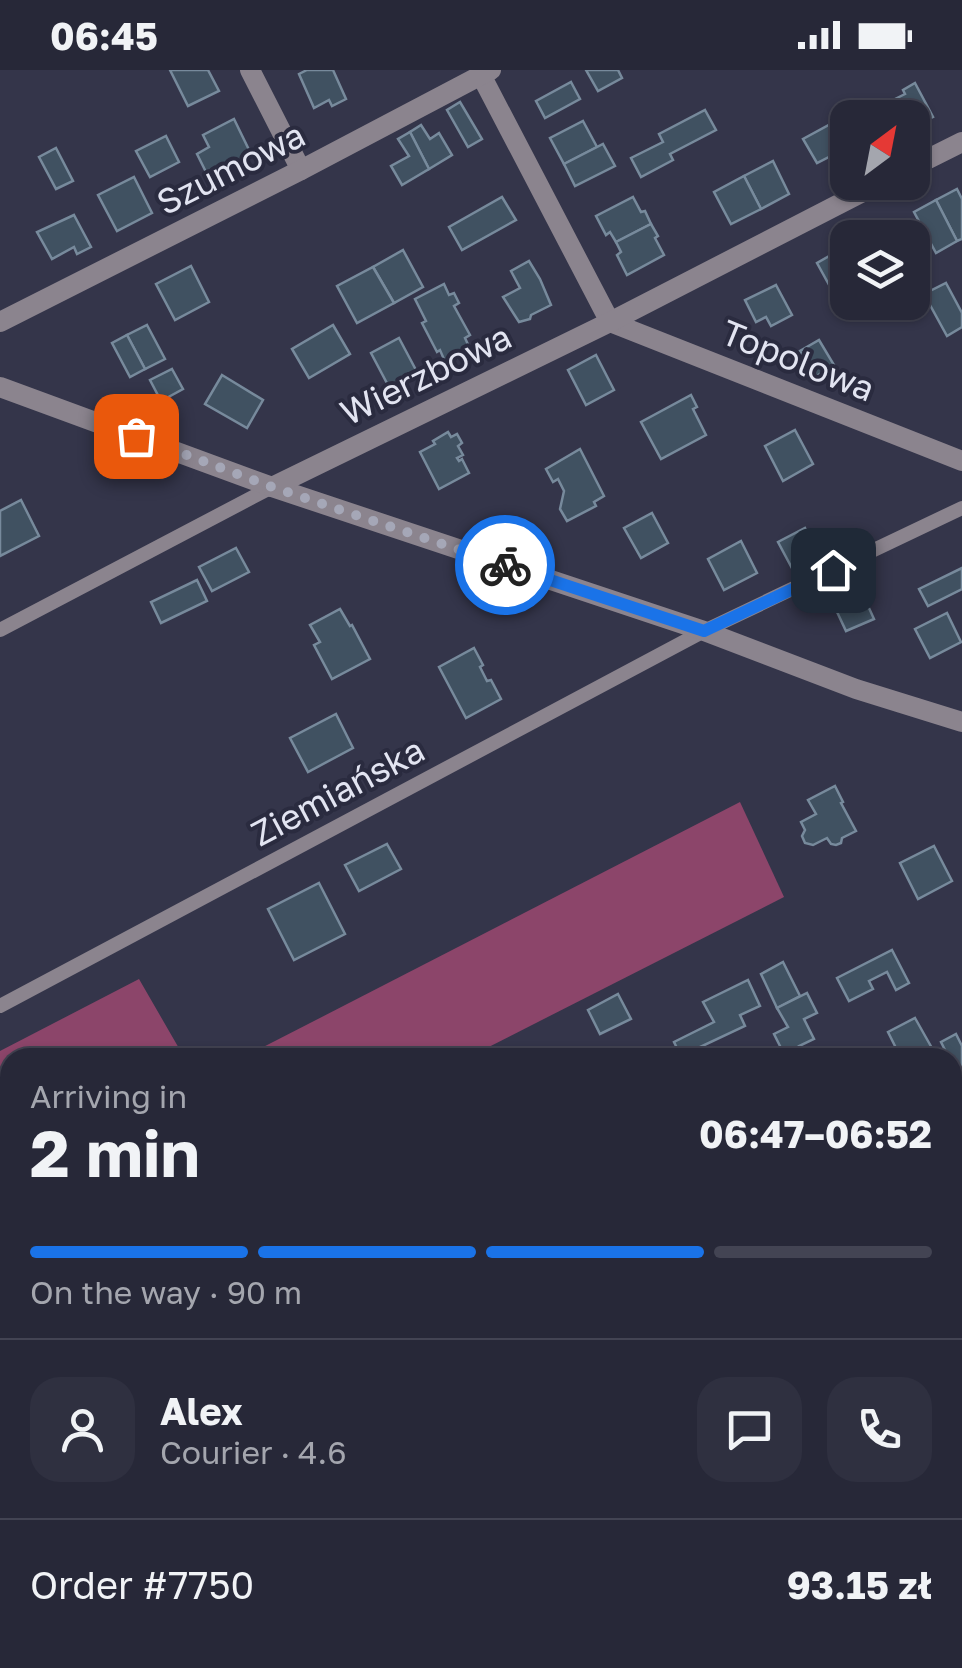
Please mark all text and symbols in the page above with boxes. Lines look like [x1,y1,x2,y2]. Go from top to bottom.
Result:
text: 06:45 [50,13,158,58]
north arrow [830,100,930,200]
map controls [830,100,930,320]
street label: Szumowa [150,113,311,223]
button: layers [830,220,930,320]
street label: Topolowa [716,310,881,410]
street label: Wierzbowa [333,315,518,433]
pin [94,394,179,479]
icon: bag [109,409,164,464]
courier [455,515,555,615]
pin [791,528,876,613]
icon: bike [478,538,533,593]
icon: home [806,543,861,598]
street label: Ziemiańska [244,728,431,854]
text: Arriving in [30,1077,187,1115]
text: 06:47–06:52 [699,1111,932,1156]
text: 2 min [30,1113,200,1191]
text: On the way · 90 m [30,1273,302,1311]
button: person [30,1377,135,1482]
button: chat [697,1377,802,1482]
button: phone [827,1377,932,1482]
text: Alex [160,1388,243,1433]
text: Courier · 4.6 [160,1433,347,1471]
text: Order #7750 [30,1562,254,1607]
text: 93.15 zł [787,1562,932,1607]

